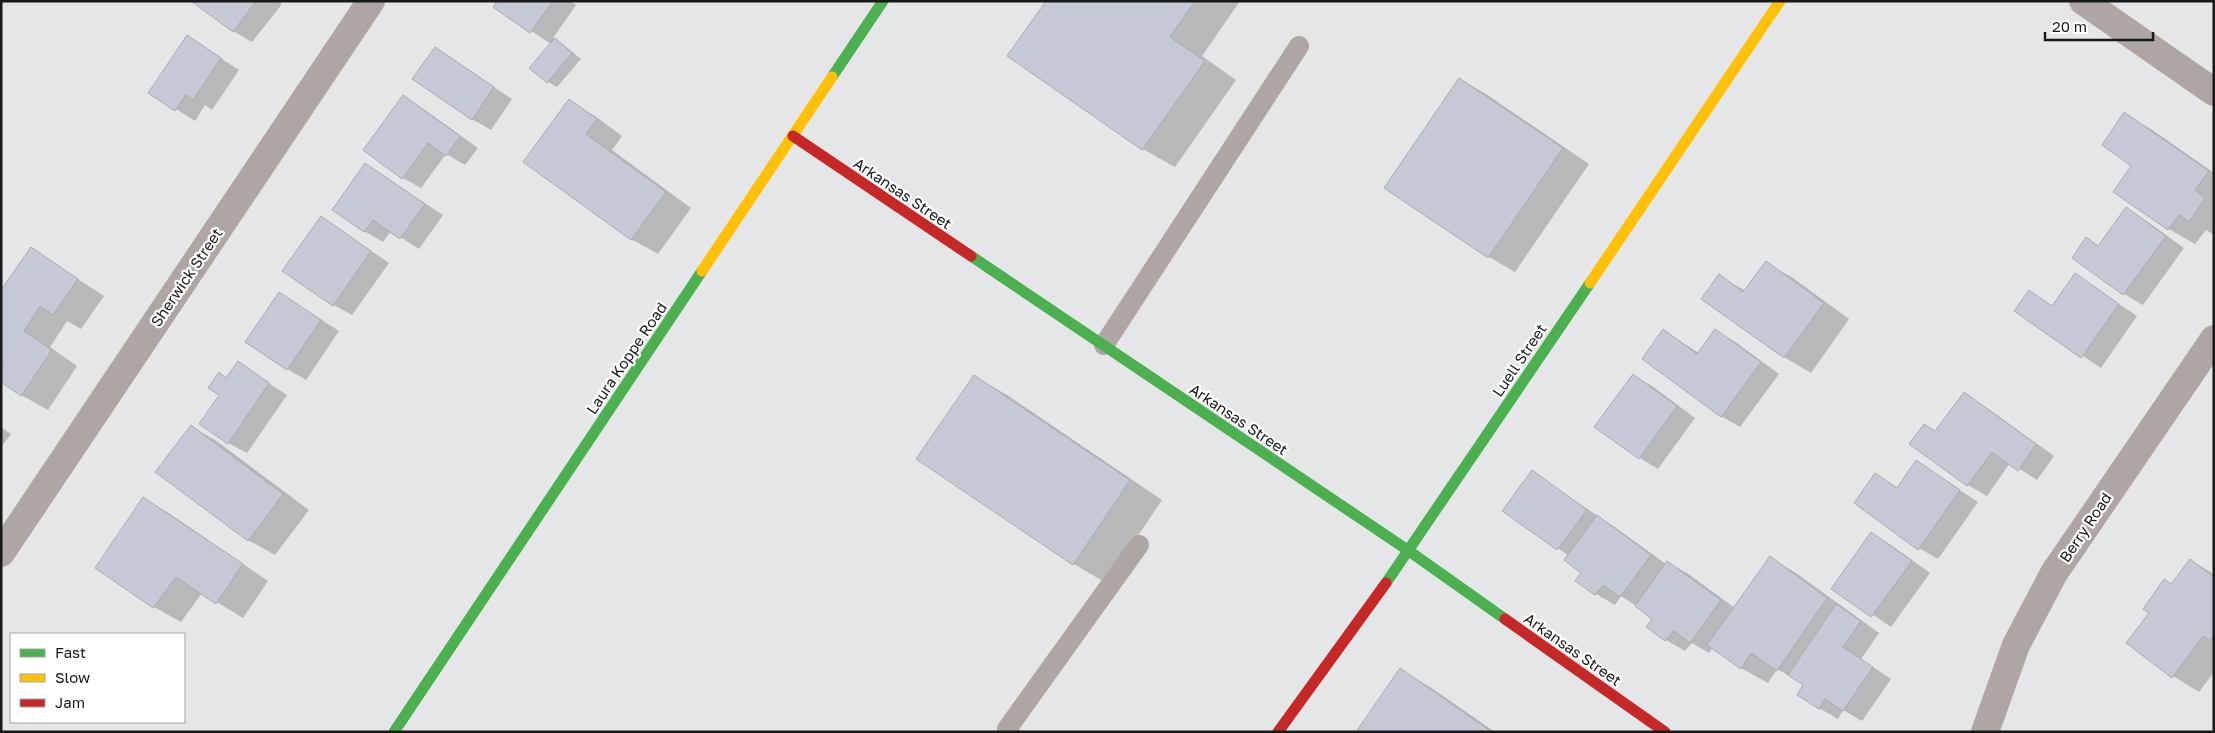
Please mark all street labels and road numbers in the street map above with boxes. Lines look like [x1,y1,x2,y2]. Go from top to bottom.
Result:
street label: Arkansas Street [851,154,955,232]
street label: Sherwick Street [146,224,226,330]
street label: Laura Koppe Road [582,299,670,417]
street label: Luell Street [1488,320,1550,400]
street label: Arkansas Street [1187,380,1291,458]
street label: Berry Road [2055,489,2115,565]
street label: Arkansas Street [1521,609,1625,689]

